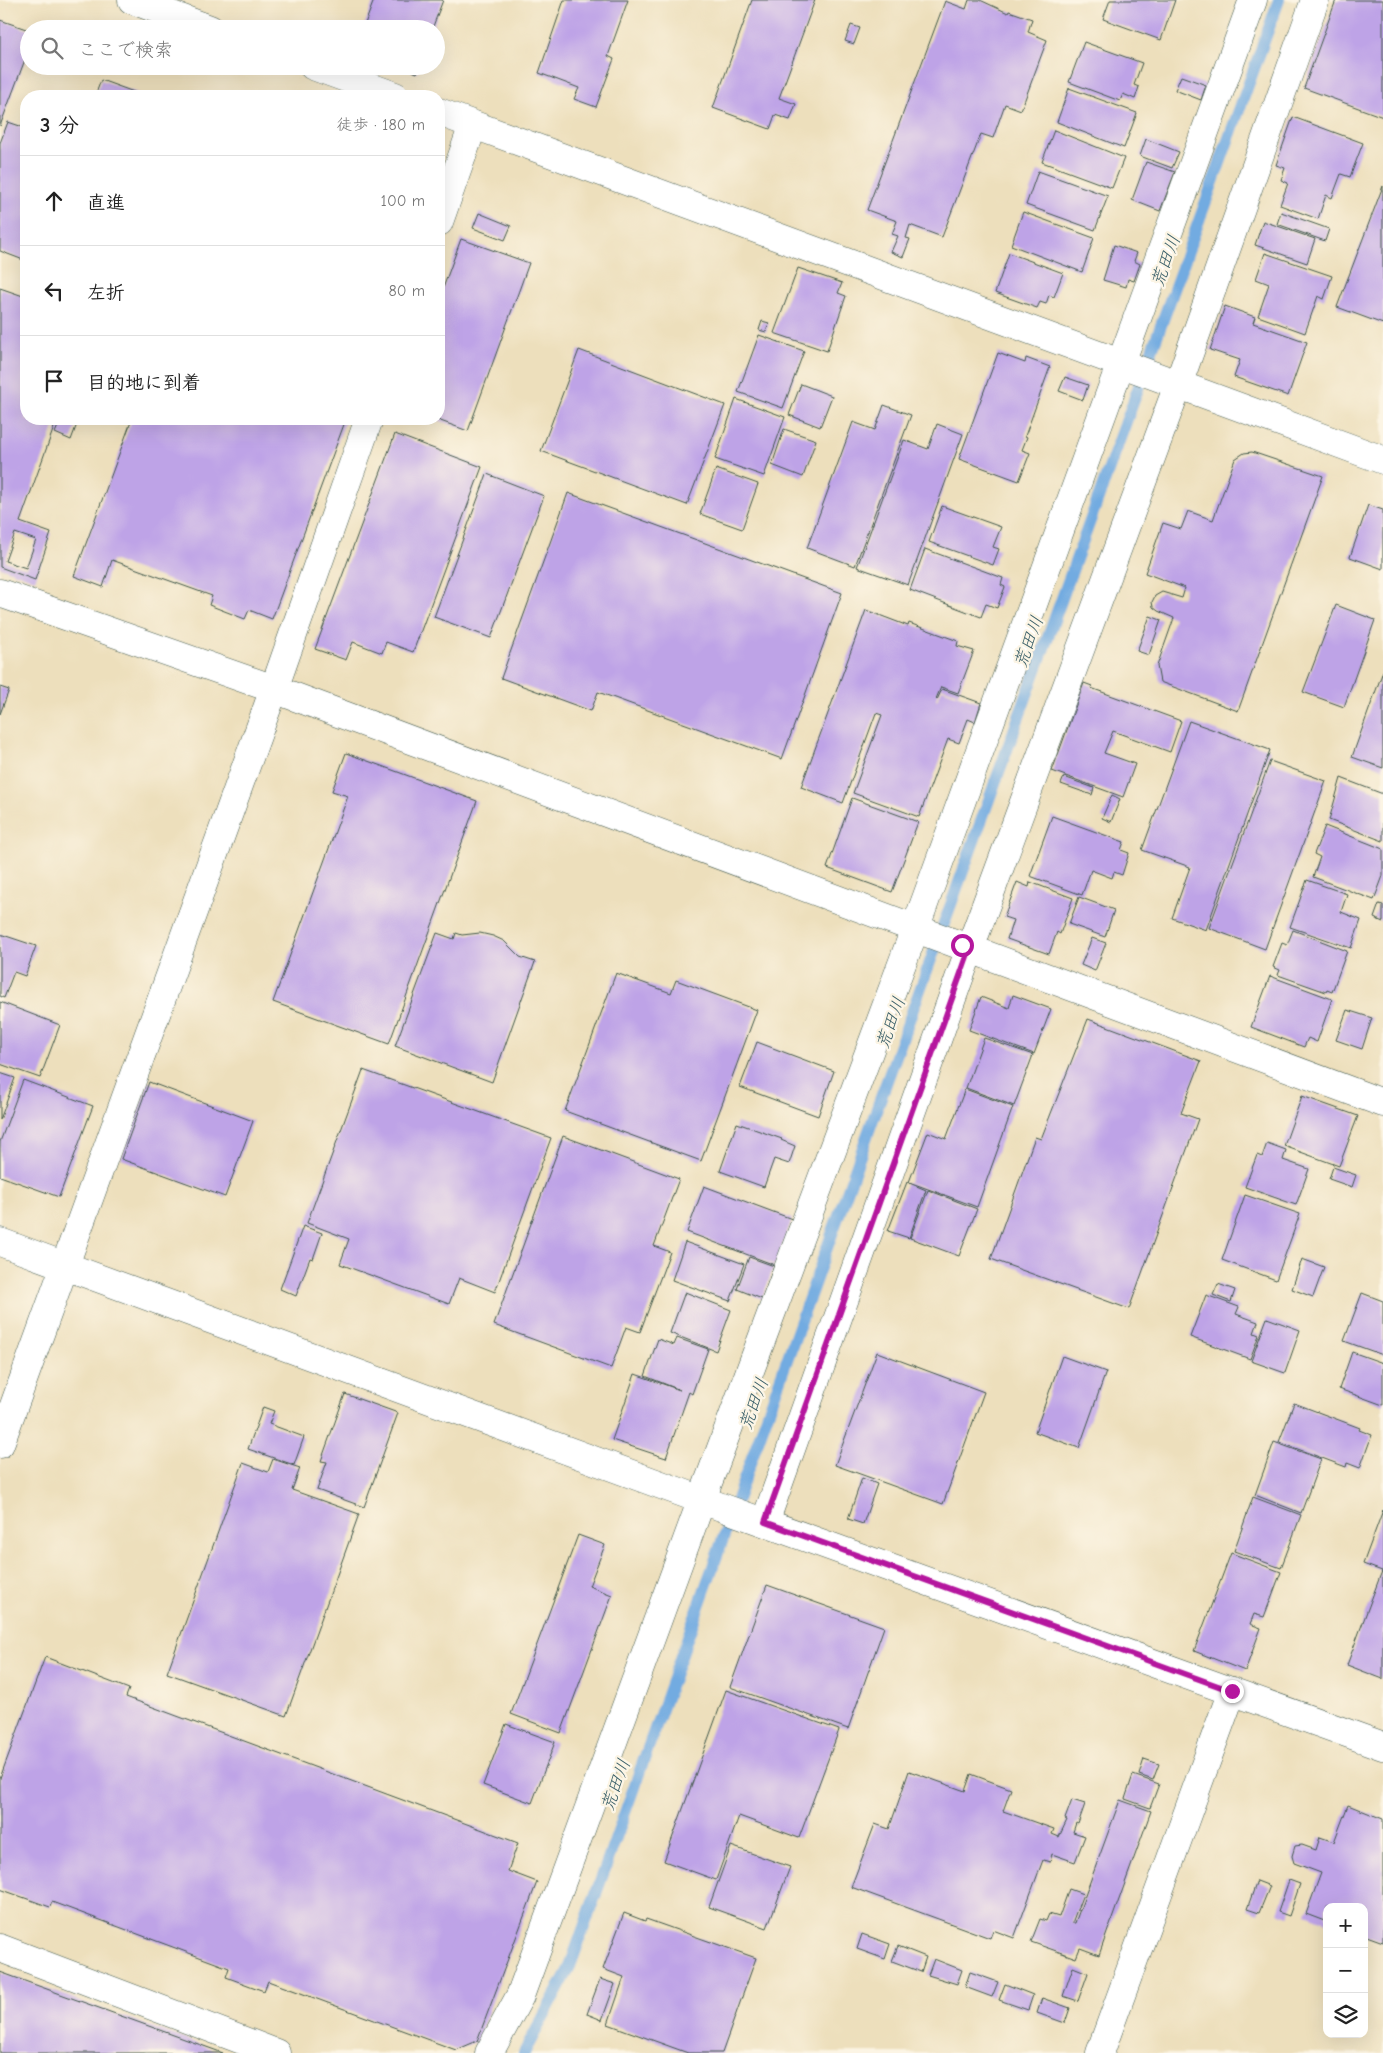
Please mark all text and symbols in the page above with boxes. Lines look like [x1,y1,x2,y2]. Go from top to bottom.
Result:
search box [20,20,445,75]
icon: search [38,34,66,62]
text: ここで検索 [78,39,173,61]
text: 3 分 [40,113,79,137]
text: 徒歩 · 180 m [337,116,425,134]
icon: ahead [40,187,68,215]
text: 直進 [87,192,125,214]
text: 100 m [381,192,425,210]
water label: 荒田川 [1147,232,1185,290]
icon: left [40,277,68,305]
text: 左折 [87,282,125,304]
text: 80 m [388,282,425,300]
icon: arrive [40,367,68,395]
text: 目的地に到着 [87,372,201,394]
water label: 荒田川 [1010,613,1048,671]
route start [951,934,974,957]
water label: 荒田川 [872,994,910,1052]
water label: 荒田川 [735,1375,773,1433]
route end [1221,1680,1244,1703]
water label: 荒田川 [597,1756,635,1814]
map controls [1323,1903,1368,2038]
button: + [1323,1903,1368,1948]
button: − [1323,1948,1368,1993]
button: layers [1323,1993,1368,2038]

